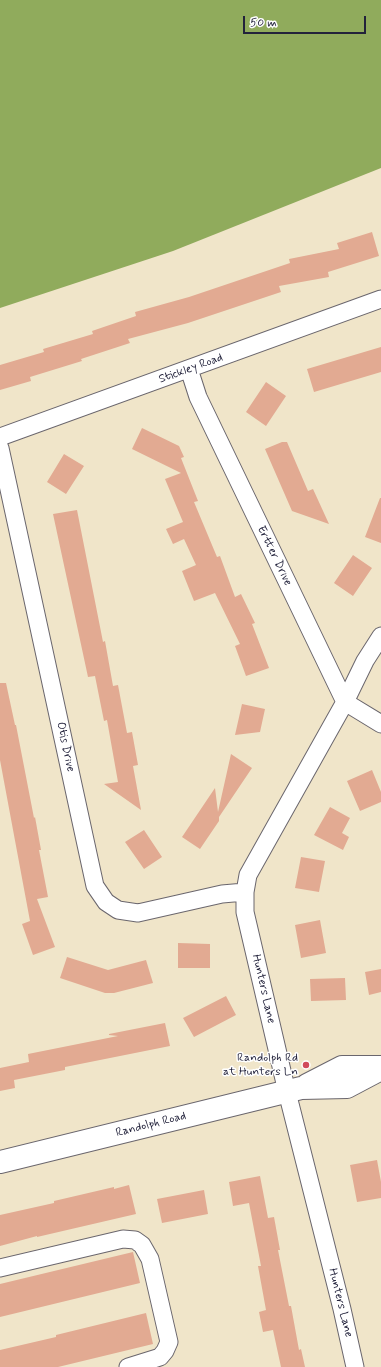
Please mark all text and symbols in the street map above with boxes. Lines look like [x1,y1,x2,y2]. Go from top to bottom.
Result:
scale bar [245,8,368,34]
text: 50 m [250,15,277,31]
street label: Stickley Road [157,351,225,387]
street label: Ertter Drive [253,524,295,588]
street label: Otis Drive [53,721,77,773]
street label: Hunters Lane [248,953,278,1025]
place label: Randolph Rd at Hunters Ln [223,1051,298,1079]
marker: Randolph Rd at Hunters Ln [301,1060,311,1070]
street label: Randolph Road [114,1109,188,1141]
street label: Hunters Lane [324,1267,356,1339]

